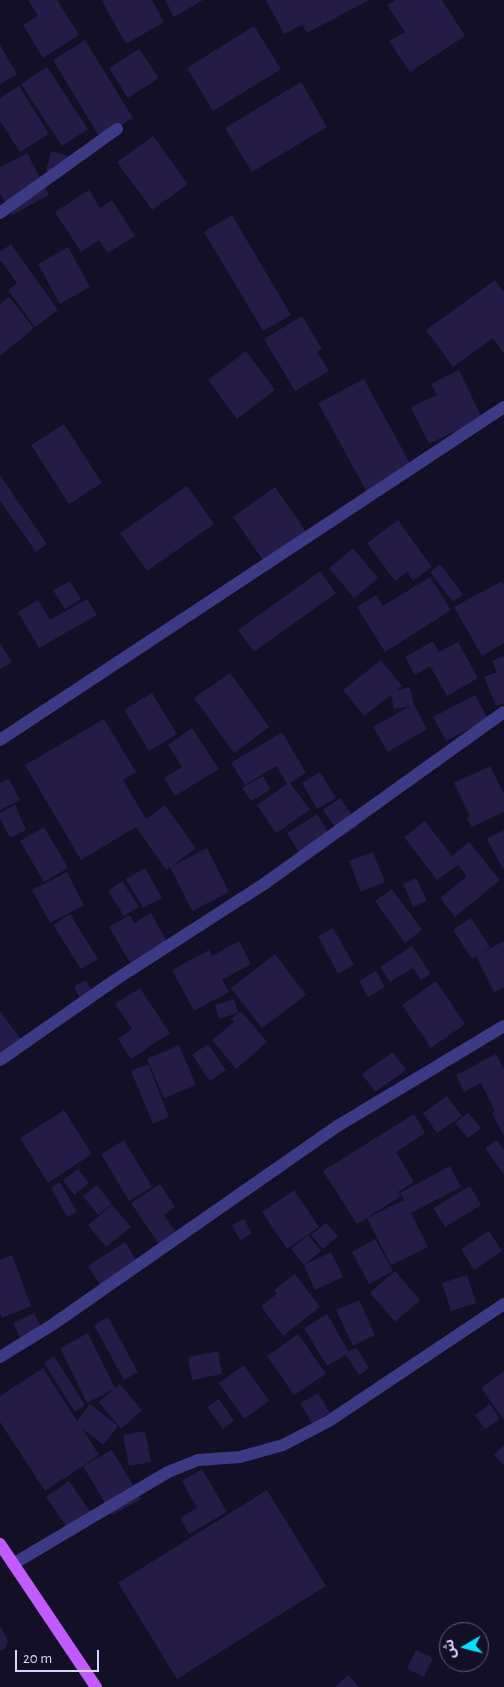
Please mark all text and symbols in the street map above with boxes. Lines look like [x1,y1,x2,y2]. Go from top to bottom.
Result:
north arrow [439,1622,489,1672]
text: ش [442,1638,458,1659]
scale bar [18,1640,101,1672]
text: 20 m [23,1651,52,1666]

